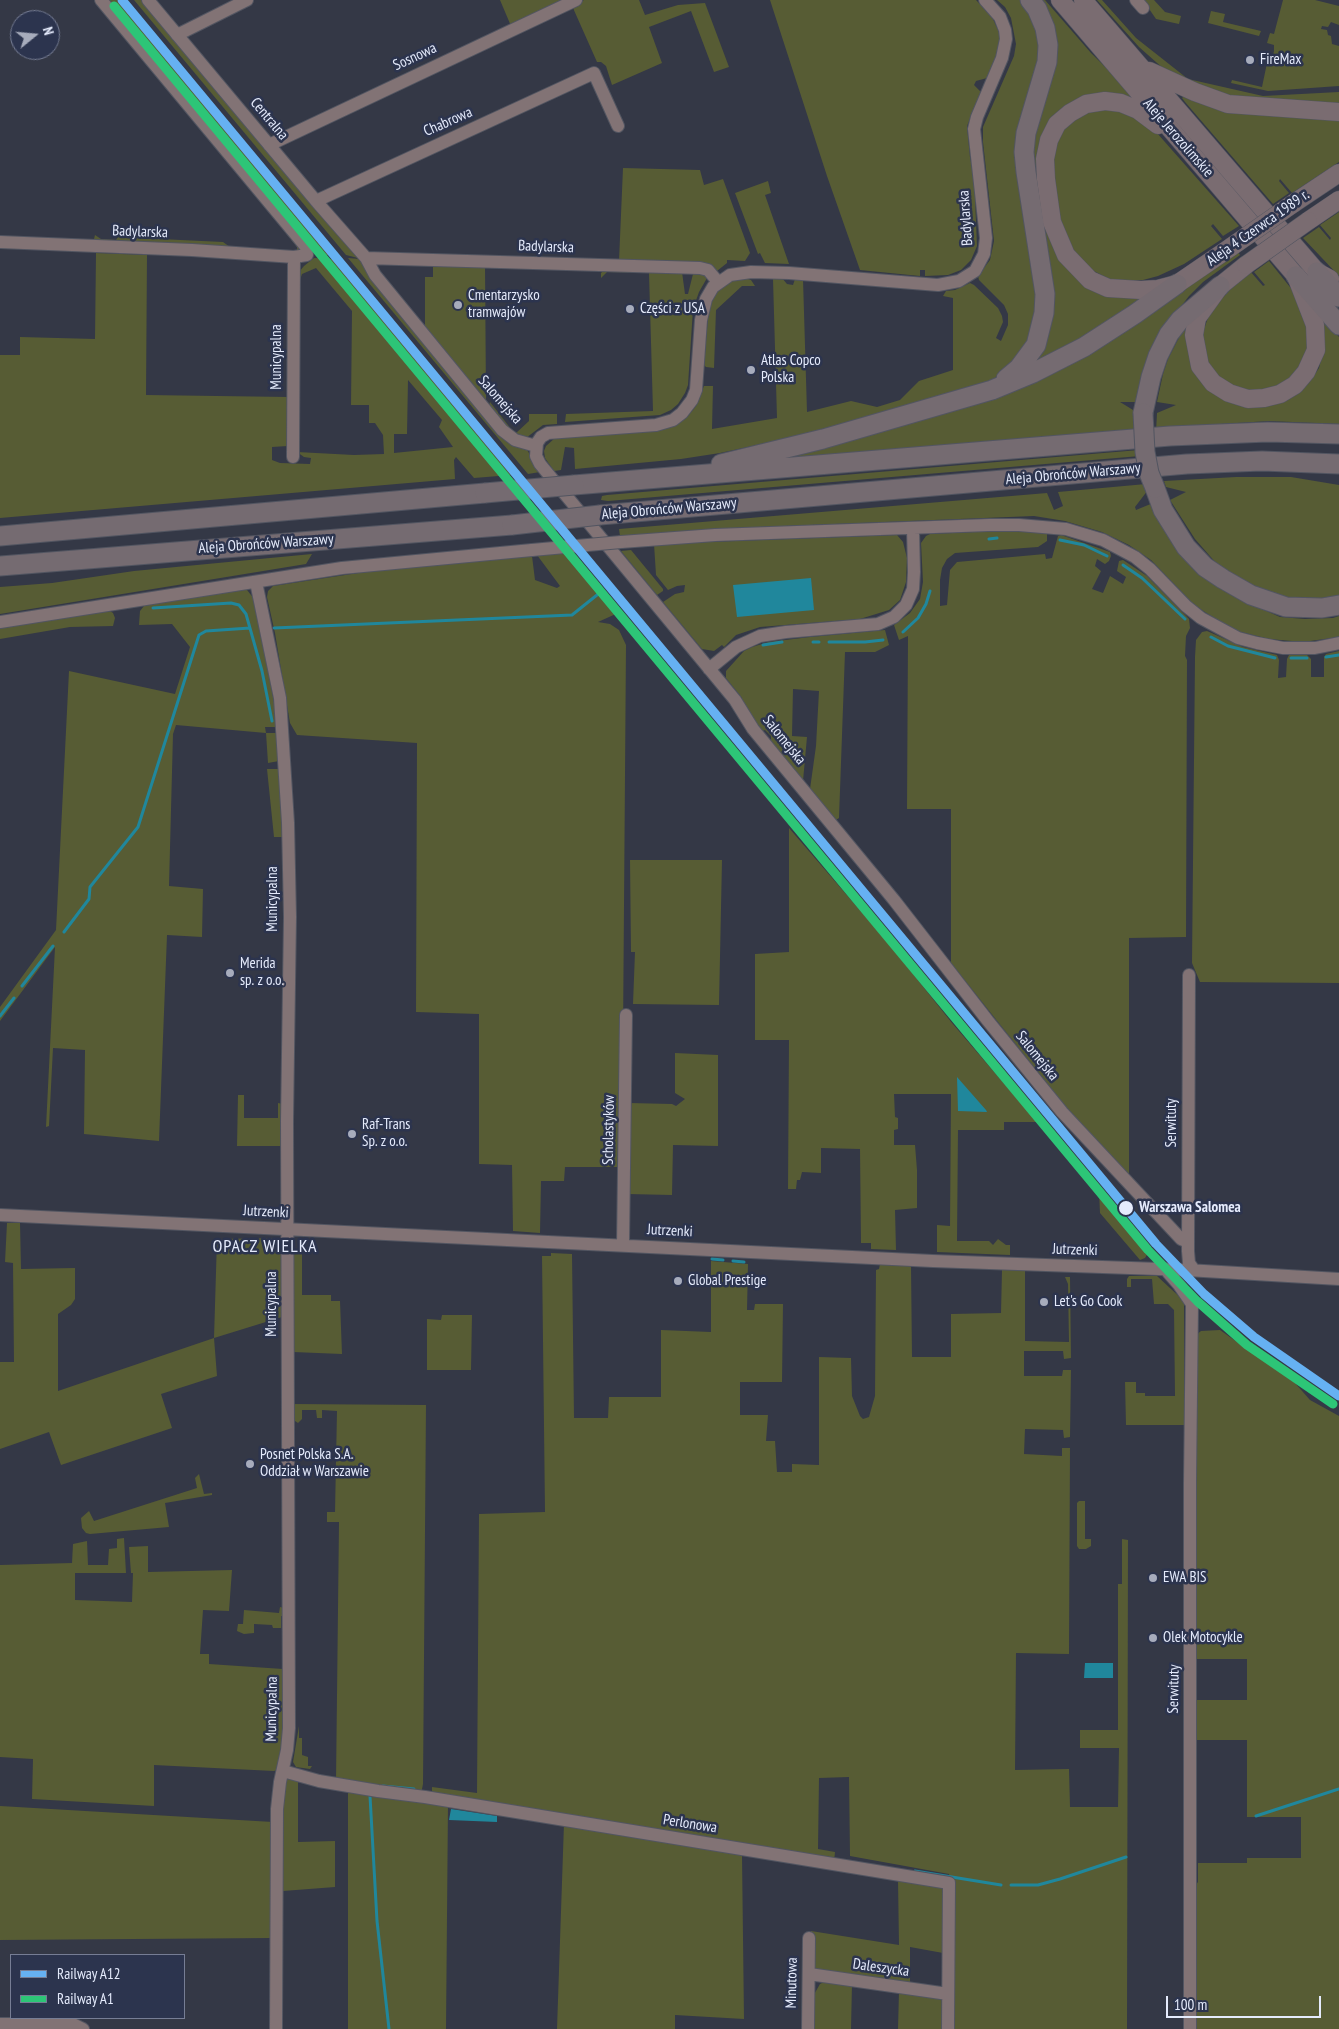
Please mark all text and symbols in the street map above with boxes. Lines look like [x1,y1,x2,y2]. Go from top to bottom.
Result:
north arrow [10,10,60,60]
text: N [39,25,58,37]
street label: Sosnowa [390,39,440,75]
place label: FireMax [1260,51,1301,69]
marker: FireMax [1244,54,1256,66]
street label: Centralna [246,94,292,144]
street label: Aleje Jerozolimskie [1139,95,1217,181]
street label: Chabrowa [421,103,475,141]
street label: Aleja 4 Czerwca 1989 r. [1203,186,1313,270]
street label: Badylarska [955,190,977,246]
street label: Badylarska [112,222,168,242]
street label: Badylarska [518,237,574,257]
place label: Cmentarzysko tramwajów [468,287,540,322]
marker: Cmentarzysko tramwajów [452,299,464,311]
place label: Części z USA [640,300,705,318]
marker: Części z USA [624,303,636,315]
street label: Municypalna [268,324,286,390]
place label: Atlas Copco Polska [761,352,821,387]
marker: Atlas Copco Polska [745,364,757,376]
street label: Salomejska [474,372,526,428]
street label: Aleja Obrońców Warszawy [1005,459,1141,489]
street label: Aleja Obrońców Warszawy [601,494,737,524]
street label: Aleja Obrońców Warszawy [198,530,334,558]
street label: Salomejska [759,712,809,768]
street label: Municypalna [264,866,282,932]
place label: Merida sp. z o.o. [240,955,284,990]
marker: Merida sp. z o.o. [224,967,236,979]
street label: Salomejska [1012,1028,1062,1084]
street label: Scholastyków [599,1095,619,1165]
street label: Serwituty [1163,1098,1181,1148]
place label: Raf-Trans Sp. z o.o. [362,1116,410,1151]
marker: Raf-Trans Sp. z o.o. [346,1128,358,1140]
marker: Warszawa Salomea [1117,1199,1135,1217]
place label: Warszawa Salomea [1139,1199,1241,1217]
street label: Jutrzenki [243,1202,289,1222]
street label: Jutrzenki [647,1221,693,1241]
district label: OPACZ WIELKA [211,1236,319,1258]
street label: Jutrzenki [1052,1240,1098,1260]
street label: Municypalna [263,1271,281,1337]
place label: Global Prestige [688,1272,766,1290]
marker: Global Prestige [672,1275,684,1287]
place label: Let's Go Cook [1054,1293,1122,1311]
marker: Let's Go Cook [1038,1296,1050,1308]
place label: Posnet Polska S.A. Oddział w Warszawie [260,1446,369,1481]
marker: Posnet Polska S.A. Oddział w Warszawie [244,1458,256,1470]
place label: EWA BIS [1163,1569,1206,1587]
marker: EWA BIS [1147,1572,1159,1584]
place label: Olek Motocykle [1163,1629,1243,1647]
marker: Olek Motocykle [1147,1632,1159,1644]
street label: Serwituty [1165,1664,1183,1714]
street label: Municypalna [262,1676,282,1742]
street label: Perlonowa [662,1811,718,1837]
legend [10,1954,185,2019]
street label: Daleszycka [852,1955,910,1981]
street label: Minutowa [783,1957,801,2009]
text: Railway A12 [57,1964,120,1983]
scale bar [1169,1986,1324,2018]
text: Railway A1 [57,1989,114,2008]
text: 100 m [1174,1995,1207,2014]

